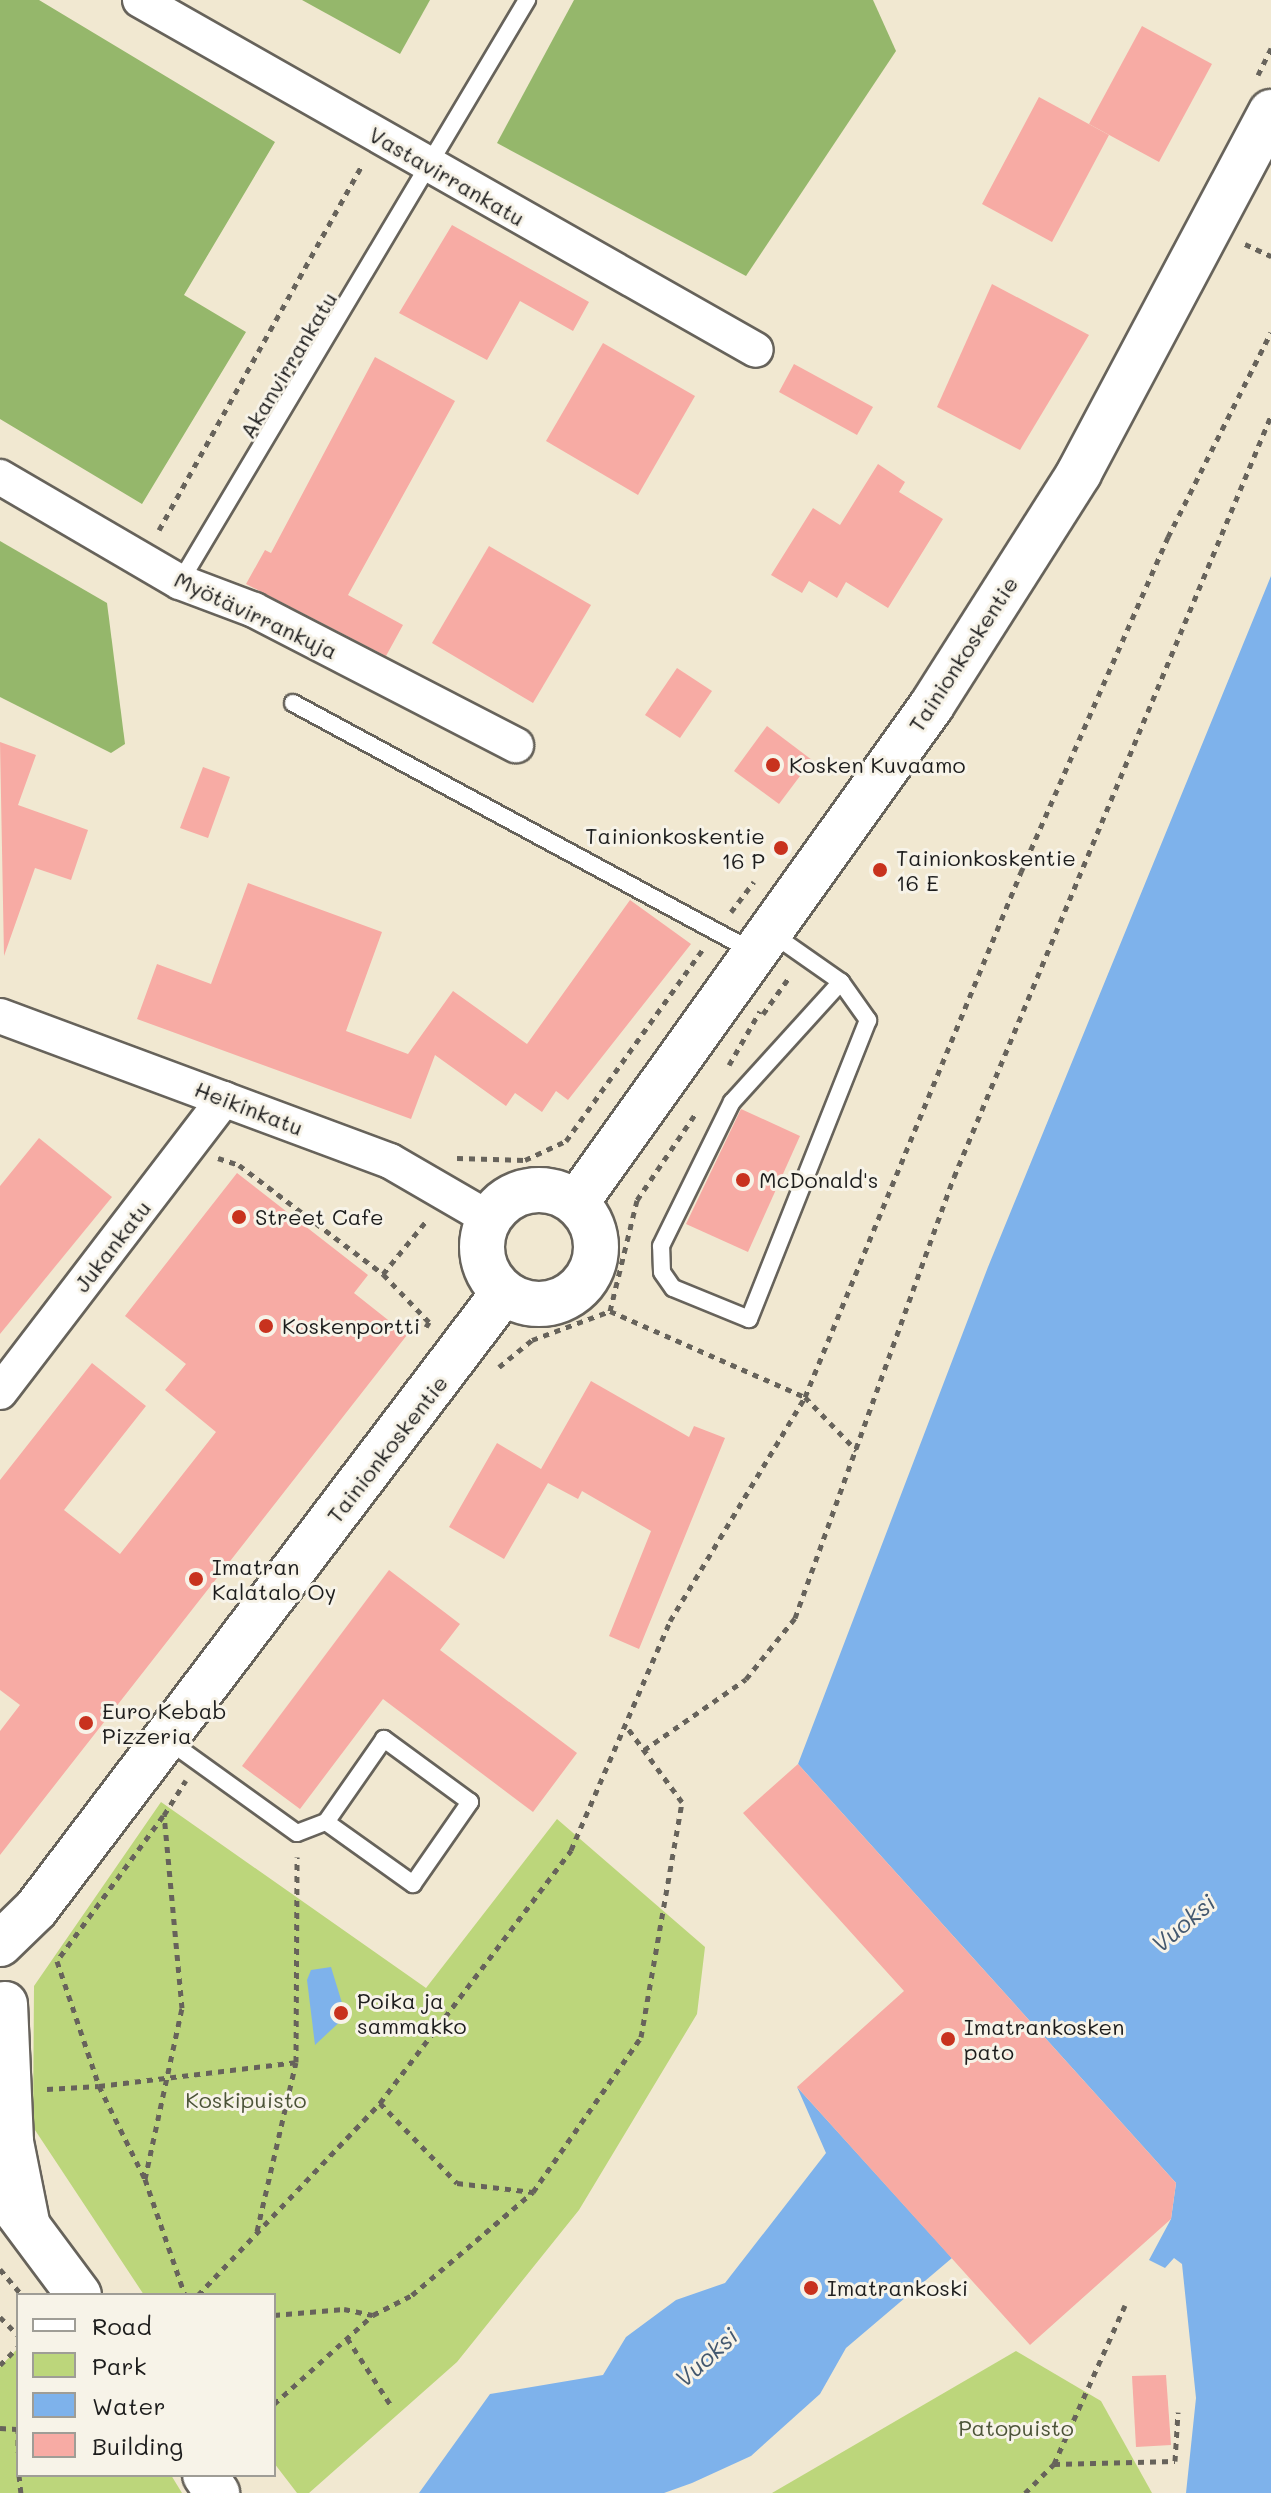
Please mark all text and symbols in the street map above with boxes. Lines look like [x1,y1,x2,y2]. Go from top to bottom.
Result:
street label: Vastavirrankatu [364,121,530,231]
street label: Akanvirrankatu [234,287,342,443]
street label: Myötävirrankuja [170,566,342,664]
street label: Tainionkoskentie [903,571,1023,737]
place label: Kosken Kuvaamo [789,752,966,778]
marker: Kosken Kuvaamo [764,756,782,774]
place label: Tainionkoskentie 16 P [585,822,765,874]
marker: Tainionkoskentie 16 P [772,839,790,857]
place label: Tainionkoskentie 16 E [896,844,1076,896]
marker: Tainionkoskentie 16 E [871,861,889,879]
street label: Heikinkatu [191,1075,307,1141]
place label: McDonald's [759,1167,879,1193]
marker: McDonald's [734,1171,752,1189]
street label: Jukankatu [68,1195,156,1297]
place label: Street Cafe [255,1204,384,1230]
marker: Street Cafe [230,1208,248,1226]
place label: Koskenportti [282,1313,420,1339]
marker: Koskenportti [257,1317,275,1335]
street label: Tainionkoskentie [321,1370,453,1528]
place label: Imatran Kalatalo Oy [212,1553,336,1604]
marker: Imatran Kalatalo Oy [187,1570,205,1588]
place label: Euro Kebab Pizzeria [102,1697,226,1748]
marker: Euro Kebab Pizzeria [77,1714,95,1732]
water label: Vuoksi [1145,1888,1221,1958]
place label: Poika ja sammakko [357,1987,467,2038]
marker: Poika ja sammakko [332,2004,350,2022]
place label: Imatrankosken pato [964,2013,1124,2064]
marker: Imatrankosken pato [939,2030,957,2048]
park label: Koskipuisto [185,2087,307,2113]
place label: Imatrankoski [827,2275,968,2301]
marker: Imatrankoski [802,2279,820,2297]
legend [16,2293,276,2477]
text: Road [92,2310,152,2341]
water label: Vuoksi [668,2321,744,2393]
text: Park [92,2350,146,2381]
text: Water [92,2390,166,2421]
park label: Patopuisto [958,2415,1074,2441]
text: Building [92,2430,183,2461]

